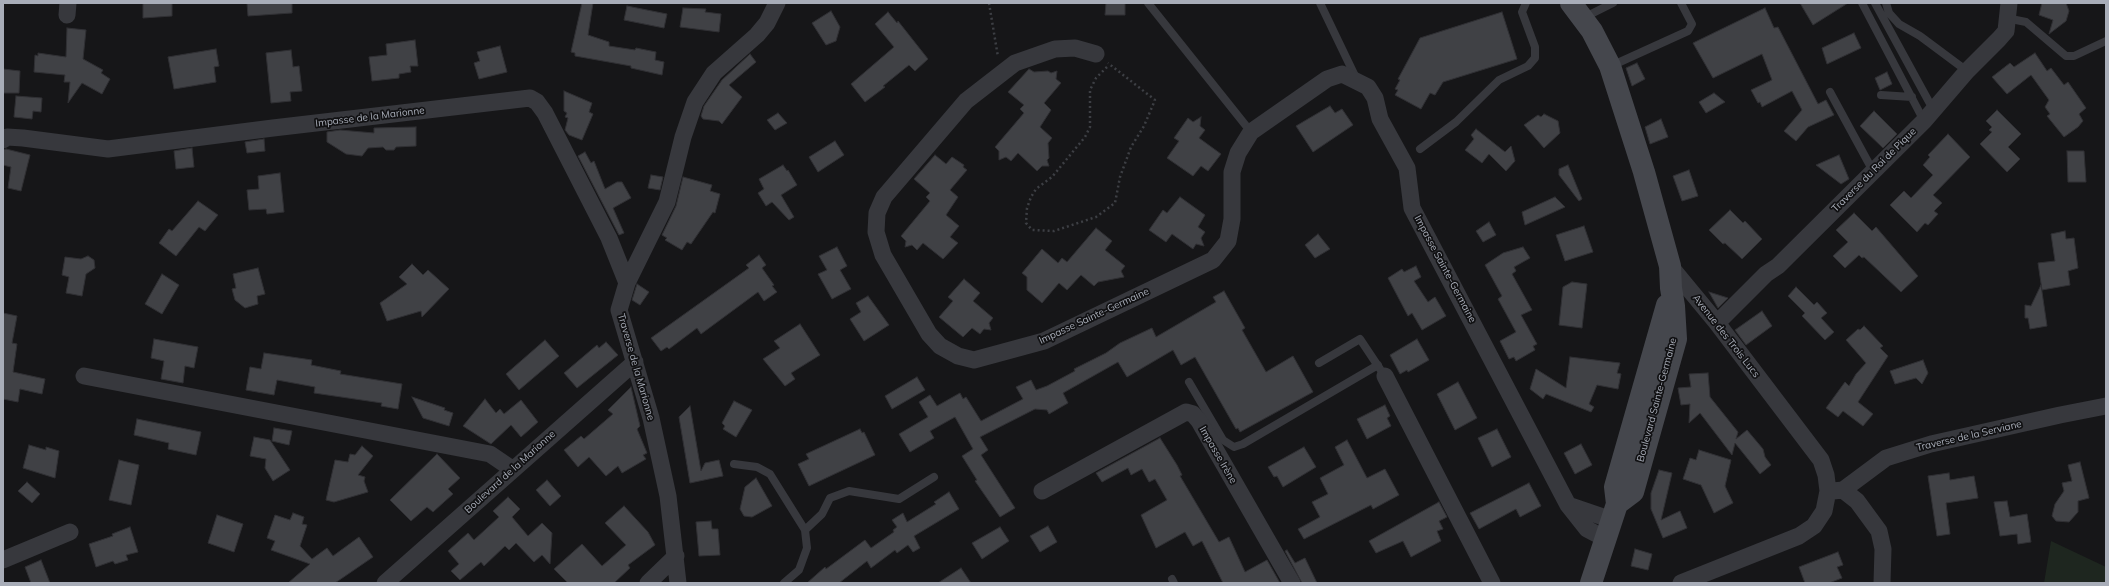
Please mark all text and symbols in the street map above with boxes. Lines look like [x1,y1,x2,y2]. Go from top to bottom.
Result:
street label: Impasse de la Marionne [315,104,425,130]
street label: Traverse du Roi de Pique [1829,125,1919,215]
street label: Impasse Sainte-Germaine [1412,213,1478,325]
street label: Impasse Sainte-Germaine [1037,285,1151,347]
street label: Avenue des Trois Lucs [1690,292,1762,380]
street label: Traverse de la Marionne [615,312,657,422]
street label: Boulevard Sainte-Germaine [1635,337,1679,463]
street label: Traverse de la Serviane [1915,418,2023,454]
street label: Impasse Irène [1197,424,1239,486]
street label: Boulevard de la Marionne [462,428,558,516]

